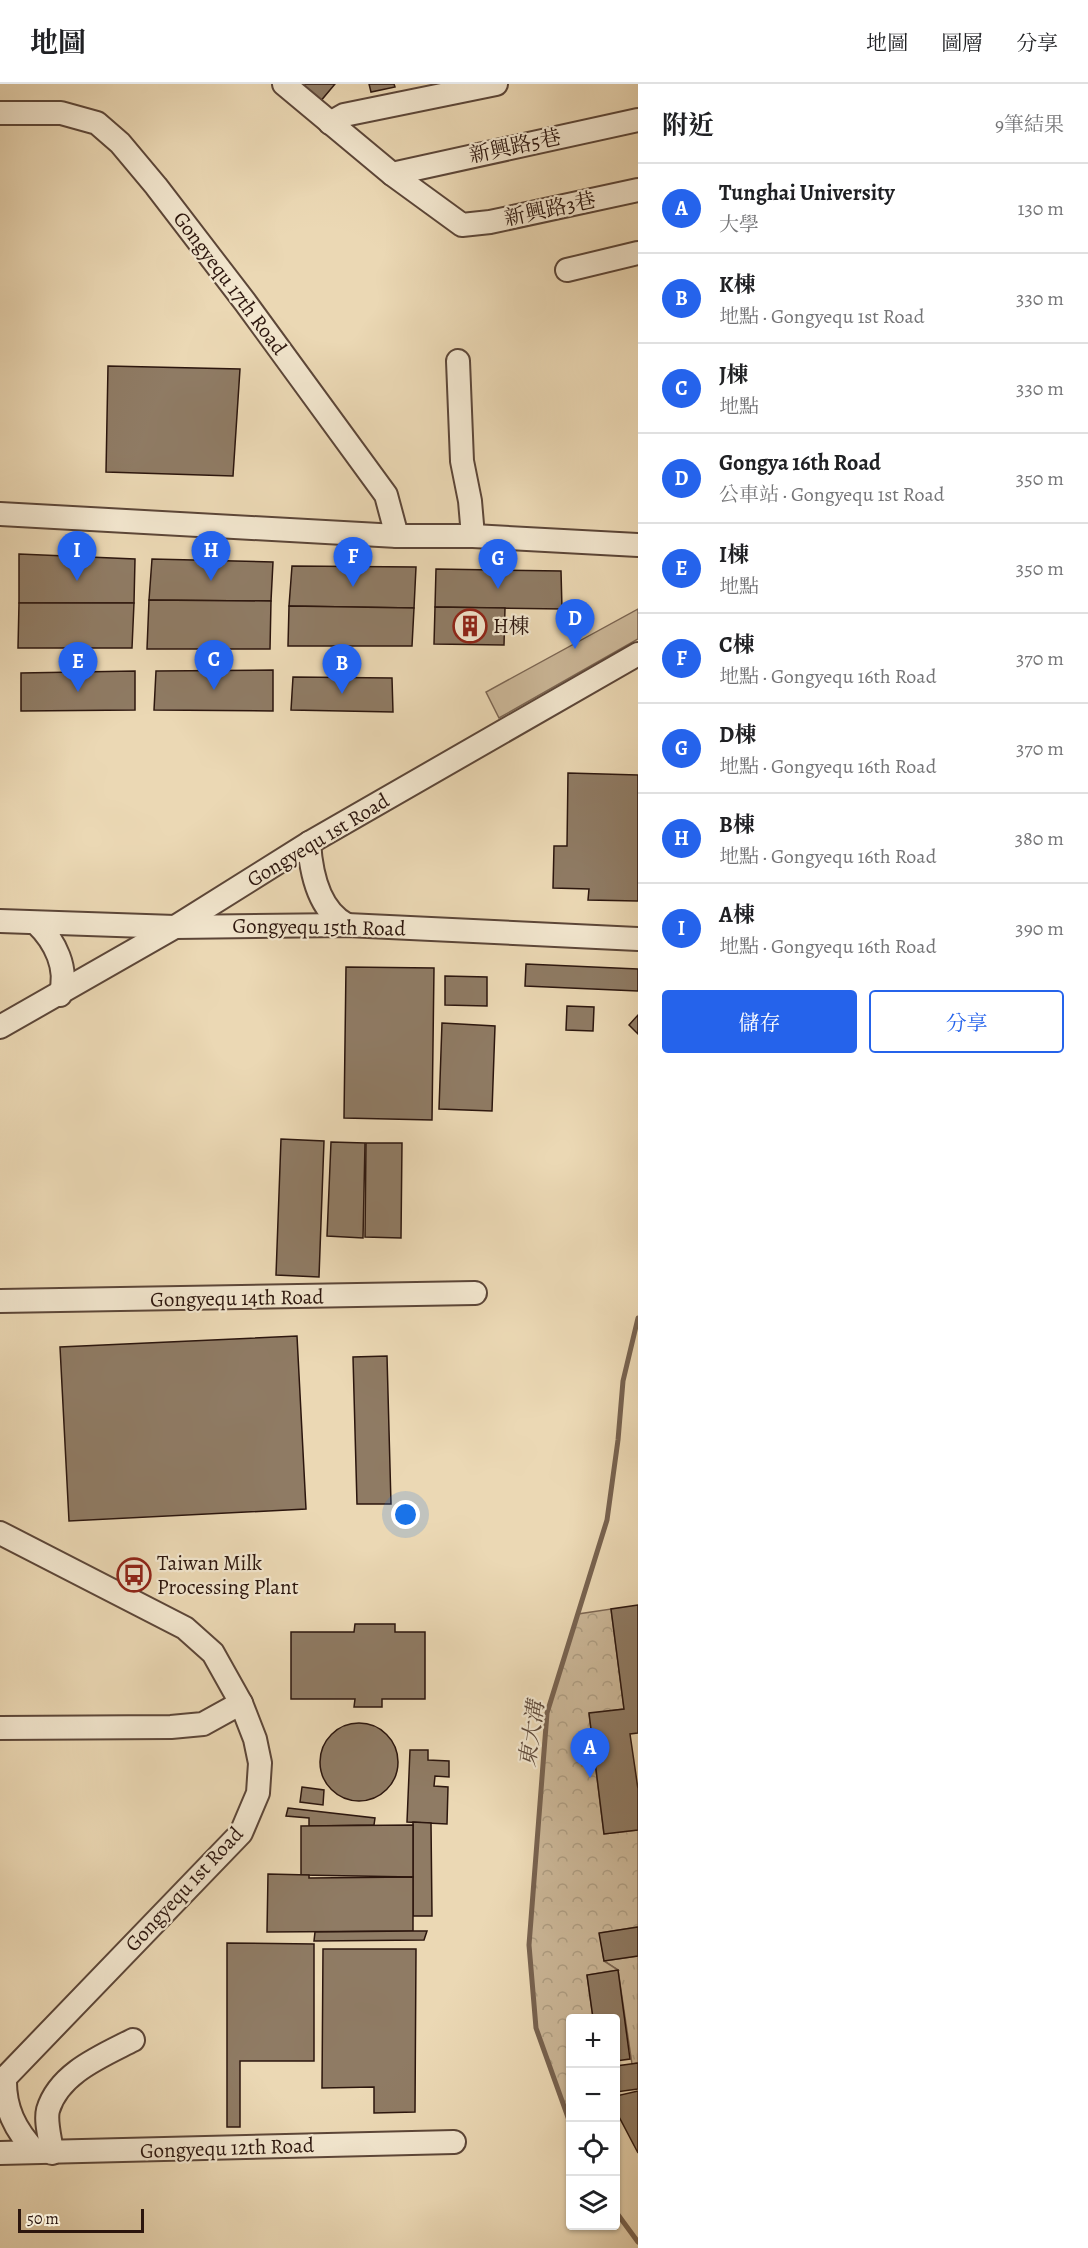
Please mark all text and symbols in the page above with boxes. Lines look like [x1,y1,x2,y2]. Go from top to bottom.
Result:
text: 地圖 [30,24,86,62]
text: 地圖 [866,29,908,57]
text: 圖層 [941,29,983,57]
text: 分享 [1016,29,1058,57]
text: 附近 [662,108,714,143]
text: 9筆結果 [995,111,1064,138]
street label: 新興路5巷 [467,123,563,169]
text: Tunghai University [719,178,895,208]
street label: 新興路3巷 [502,186,598,232]
text: A [675,195,688,222]
text: 130 m [1018,195,1064,222]
street label: Gongyequ 17th Road [167,206,294,361]
text: 大學 [719,211,759,238]
text: K棟 [719,270,755,300]
text: B [675,285,688,312]
text: 330 m [1016,285,1064,312]
text: 地點 · Gongyequ 1st Road [719,303,925,330]
text: J棟 [719,360,748,390]
text: C [675,375,688,402]
text: 330 m [1016,375,1064,402]
text: 地點 [719,393,759,420]
text: Gongya 16th Road [719,448,881,478]
text: D [675,465,688,492]
text: 350 m [1016,465,1064,492]
text: 公車站 · Gongyequ 1st Road [719,481,945,508]
pin: I [58,532,97,581]
pin: H [192,532,230,581]
pin: F [334,538,372,587]
pin: G [478,540,518,589]
text: I棟 [719,540,749,570]
text: E [676,555,687,582]
text: 350 m [1016,555,1064,582]
text: 地點 [719,573,759,600]
pin: D [556,600,594,649]
building icon: H棟 [452,608,488,644]
place label: H棟 [493,612,530,640]
text: C棟 [719,630,755,660]
pin: C [194,640,234,690]
pin: E [58,642,98,692]
pin: B [322,644,362,694]
text: F [676,645,687,672]
text: 370 m [1016,645,1064,672]
text: 地點 · Gongyequ 16th Road [719,663,936,690]
text: D棟 [719,720,756,750]
text: G [675,735,688,762]
text: 370 m [1016,735,1064,762]
text: 地點 · Gongyequ 16th Road [719,753,936,780]
street label: Gongyequ 1st Road [242,786,395,894]
text: B棟 [719,810,755,840]
text: H [674,825,689,852]
text: 380 m [1015,825,1064,852]
text: 地點 · Gongyequ 16th Road [719,843,936,870]
text: A棟 [719,900,755,930]
street label: Gongyequ 15th Road [232,911,407,943]
text: I [678,915,685,942]
text: 390 m [1015,915,1064,942]
text: 地點 · Gongyequ 16th Road [719,933,936,960]
button: 儲存 [662,990,857,1053]
button: 分享 [869,990,1064,1053]
street label: Gongyequ 14th Road [150,1282,325,1314]
your location [391,1500,420,1529]
place label: Taiwan Milk Processing Plant [157,1549,299,1601]
bus stop icon: Taiwan Milk Processing Plant [116,1557,152,1593]
water label: 東大溝 [513,1696,552,1769]
pin: A [570,1728,610,1778]
street label: Gongyequ 1st Road [119,1820,250,1958]
map controls [566,2014,620,2230]
button: + [566,2014,620,2068]
button: − [566,2068,620,2122]
button: locate [566,2122,620,2176]
street label: Gongyequ 12th Road [140,2131,315,2165]
button: layers [566,2176,620,2230]
scale bar [18,2206,144,2234]
text: 50 m [27,2208,59,2230]

